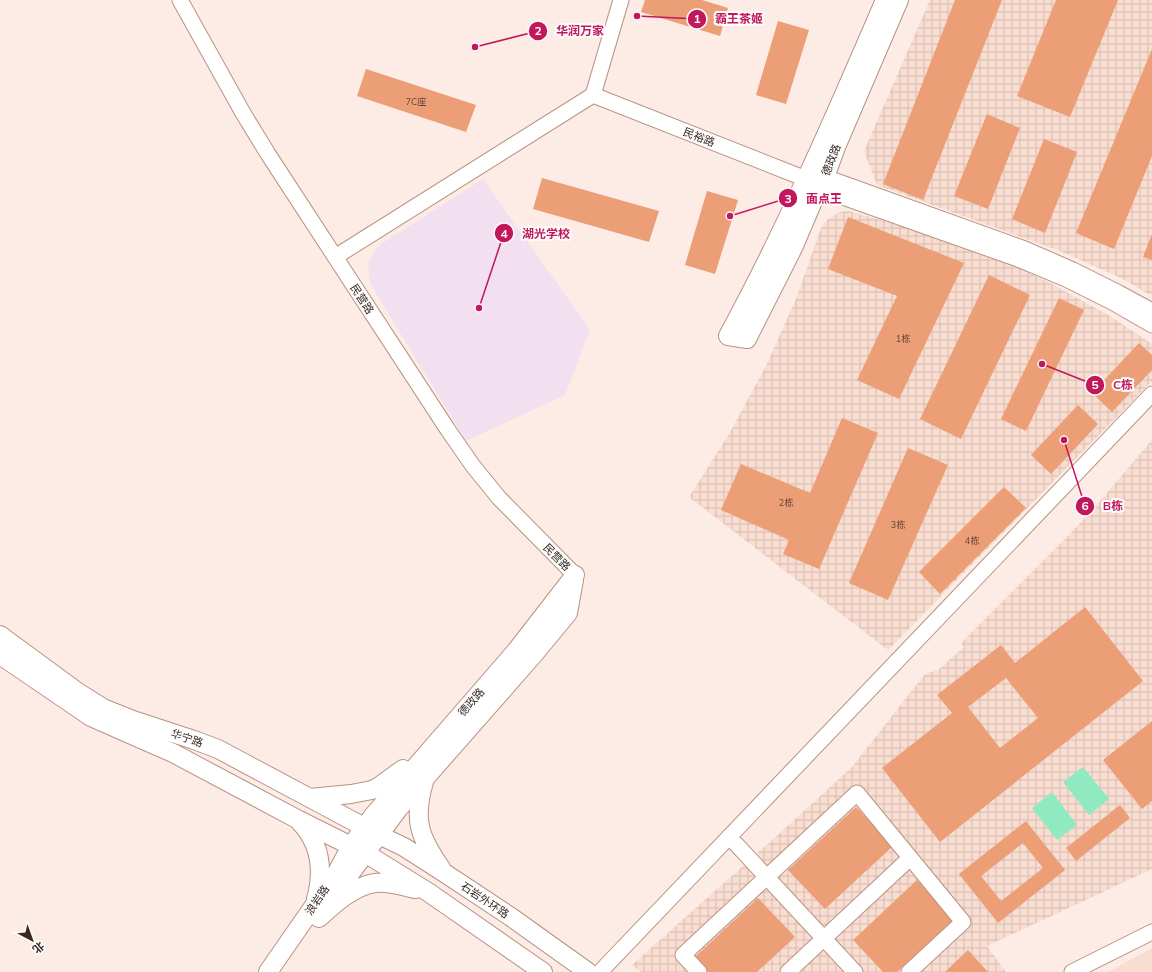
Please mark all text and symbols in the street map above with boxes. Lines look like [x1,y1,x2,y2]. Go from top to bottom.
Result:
callout: 霸王茶姬 [687,7,771,31]
text: 1 [693,11,701,26]
text: 霸王茶姬 [715,11,763,26]
callout: 华润万家 [528,19,612,43]
text: 2 [534,23,542,38]
text: 华润万家 [556,23,604,38]
house number: 7C座 [406,96,426,107]
street label: 民裕路 [681,125,717,149]
street label: 德政路 [819,142,843,178]
callout: 面点王 [778,186,850,210]
text: 3 [784,191,792,206]
text: 面点王 [806,191,842,206]
callout: 湖光学校 [494,221,578,245]
text: 4 [500,226,508,241]
text: 湖光学校 [522,226,570,241]
street label: 民营路 [347,281,377,317]
house number: 1栋 [896,333,910,344]
callout: C栋 [1085,373,1142,397]
text: 5 [1091,377,1099,392]
text: C栋 [1113,377,1133,392]
callout: B栋 [1075,494,1131,518]
house number: 2栋 [779,497,793,508]
text: 6 [1081,498,1089,513]
text: B栋 [1103,498,1123,513]
house number: 3栋 [891,519,905,530]
house number: 4栋 [965,535,979,546]
street label: 民营路 [540,540,574,574]
street label: 德政路 [455,685,487,719]
street label: 华宁路 [169,726,205,750]
street label: 石岩外环路 [458,879,512,921]
street label: 浪岩路 [302,882,332,918]
north arrow [12,920,52,960]
text: 北 [30,939,47,956]

